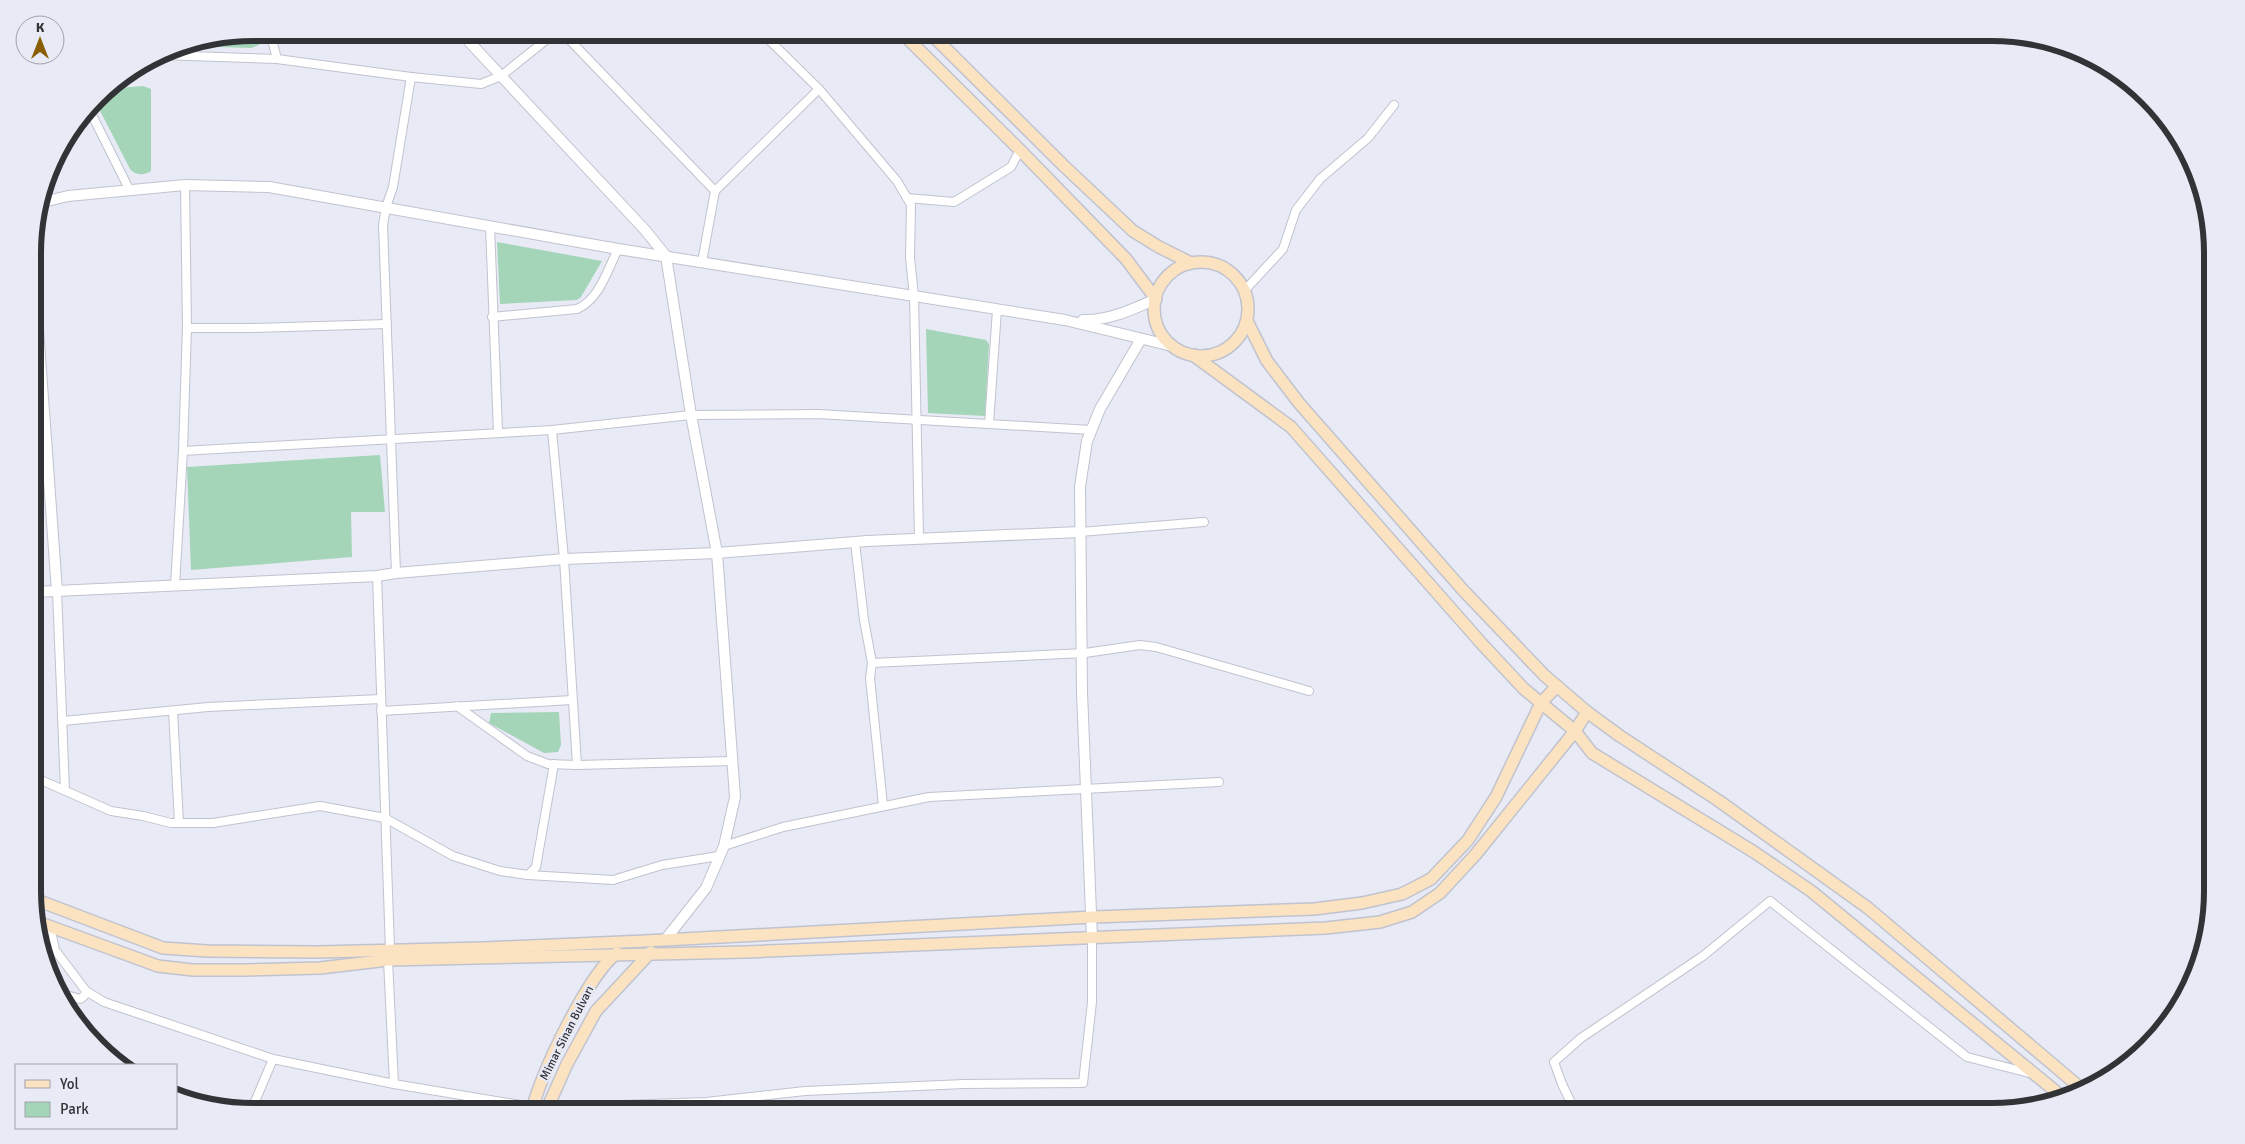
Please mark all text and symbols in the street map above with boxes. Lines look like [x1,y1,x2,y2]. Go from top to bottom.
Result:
north arrow [15,15,65,65]
text: K [36,19,45,36]
street label: Mimar Sinan Bulvarı [537,983,597,1083]
legend [15,1064,178,1129]
text: Yol [60,1075,79,1093]
text: Park [60,1100,89,1118]

